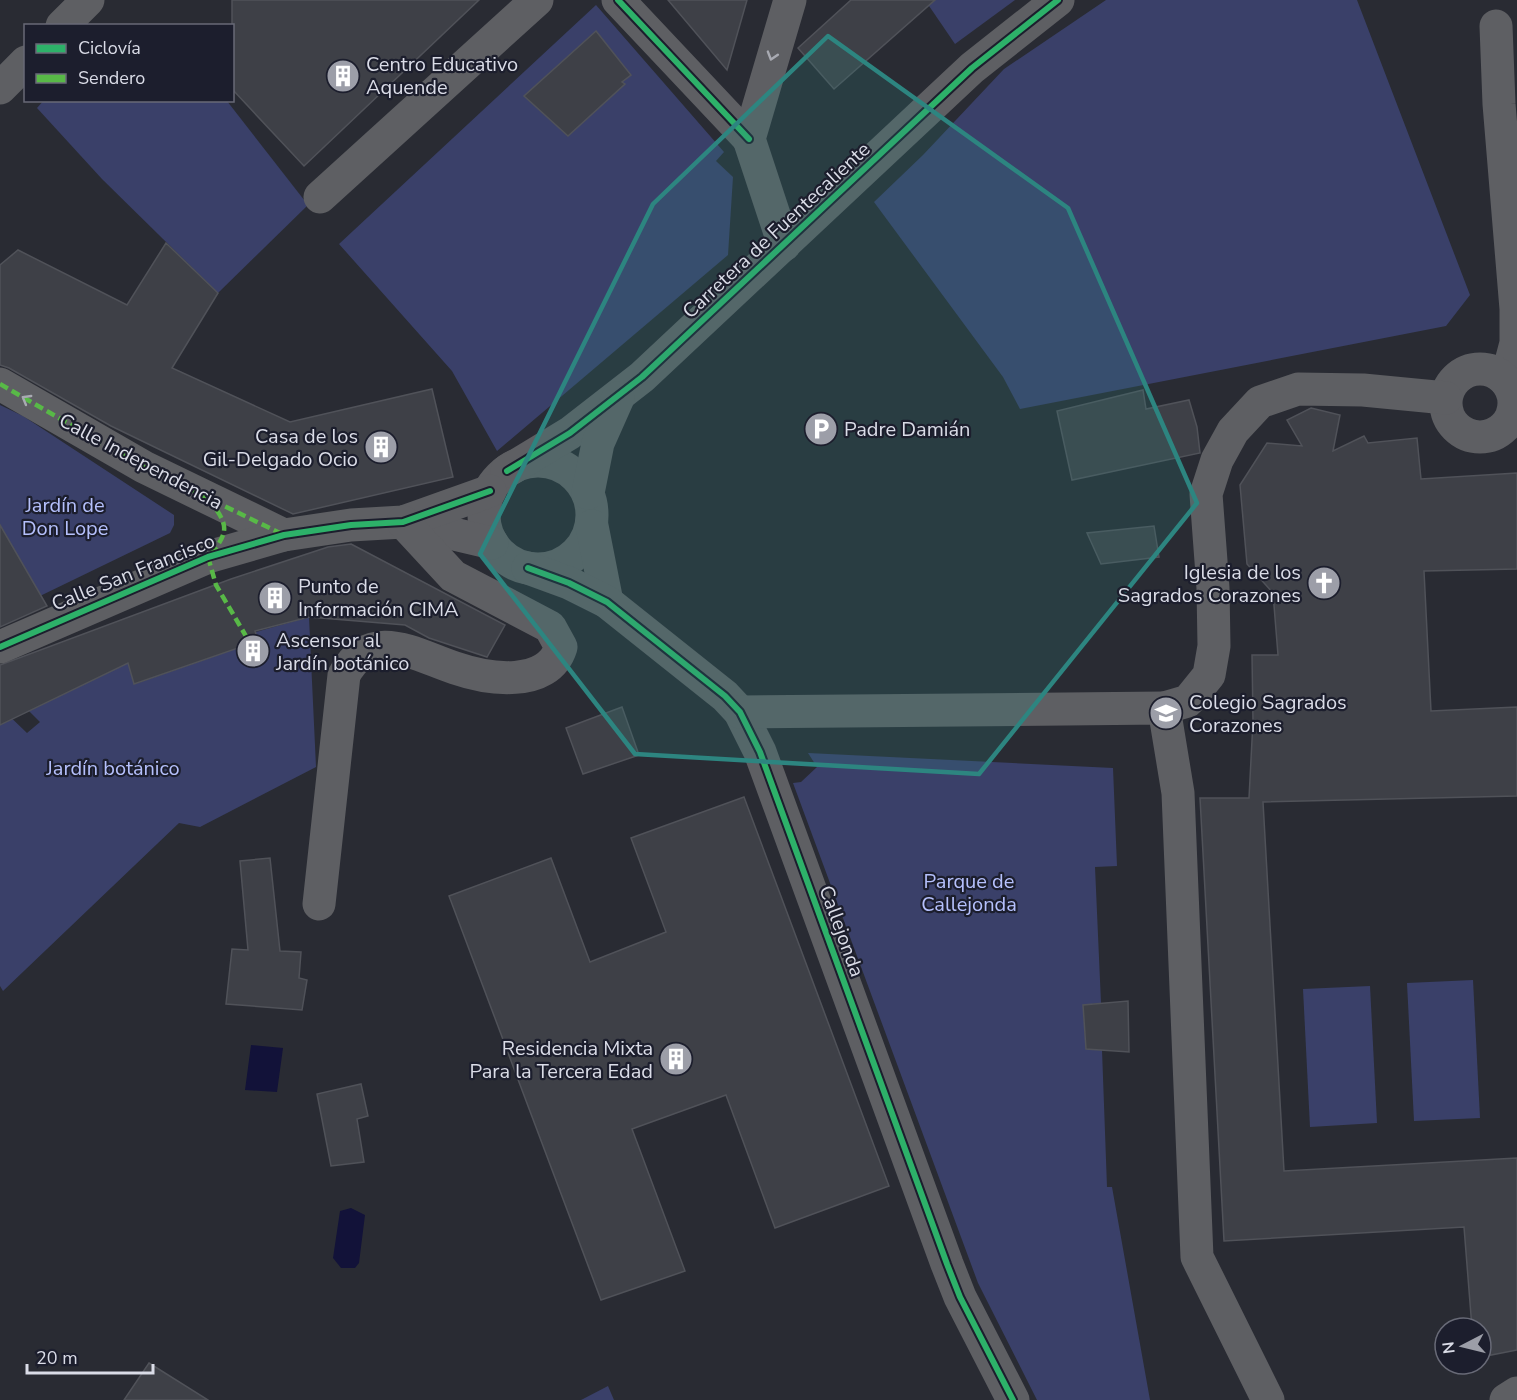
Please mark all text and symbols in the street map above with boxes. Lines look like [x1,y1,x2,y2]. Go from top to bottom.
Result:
legend [24,24,234,102]
text: Ciclovía [78,36,141,60]
one-way arrow [767,50,779,61]
place label: Centro Educativo Aquende [366,51,518,101]
building icon: Centro Educativo Aquende [325,58,361,94]
text: Sendero [78,66,145,90]
street label: Carretera de Fuentecaliente [677,136,876,325]
one-way arrow [22,395,32,406]
street label: Calle Independencia [54,407,227,516]
parking icon: Padre Damián [803,411,839,447]
place label: Padre Damián [844,416,970,443]
place label: Casa de los Gil-Delgado Ocio [203,423,358,473]
building icon: Casa de los Gil-Delgado Ocio [363,429,399,465]
park label: Jardín de Don Lope [22,492,108,542]
street label: Calle San Francisco [47,527,219,618]
place label: Iglesia de los Sagrados Corazones [1118,559,1301,609]
church icon: Iglesia de los Sagrados Corazones [1306,565,1342,601]
place label: Punto de Información CIMA [298,573,459,623]
building icon: Punto de Información CIMA [257,580,293,616]
place label: Ascensor al Jardín botánico [275,627,409,677]
building icon: Ascensor al Jardín botánico [235,633,271,669]
place label: Colegio Sagrados Corazones [1189,689,1347,739]
school or university icon: Colegio Sagrados Corazones [1148,695,1184,731]
park label: Jardín botánico [45,755,180,782]
park label: Parque de Callejonda [921,868,1017,918]
street label: Callejonda [812,882,871,981]
place label: Residencia Mixta Para la Tercera Edad [470,1035,653,1085]
building icon: Residencia Mixta Para la Tercera Edad [658,1041,694,1077]
north arrow [1433,1316,1493,1376]
scale bar [27,1337,153,1375]
text: N [1437,1340,1461,1355]
text: 20 m [36,1346,78,1370]

